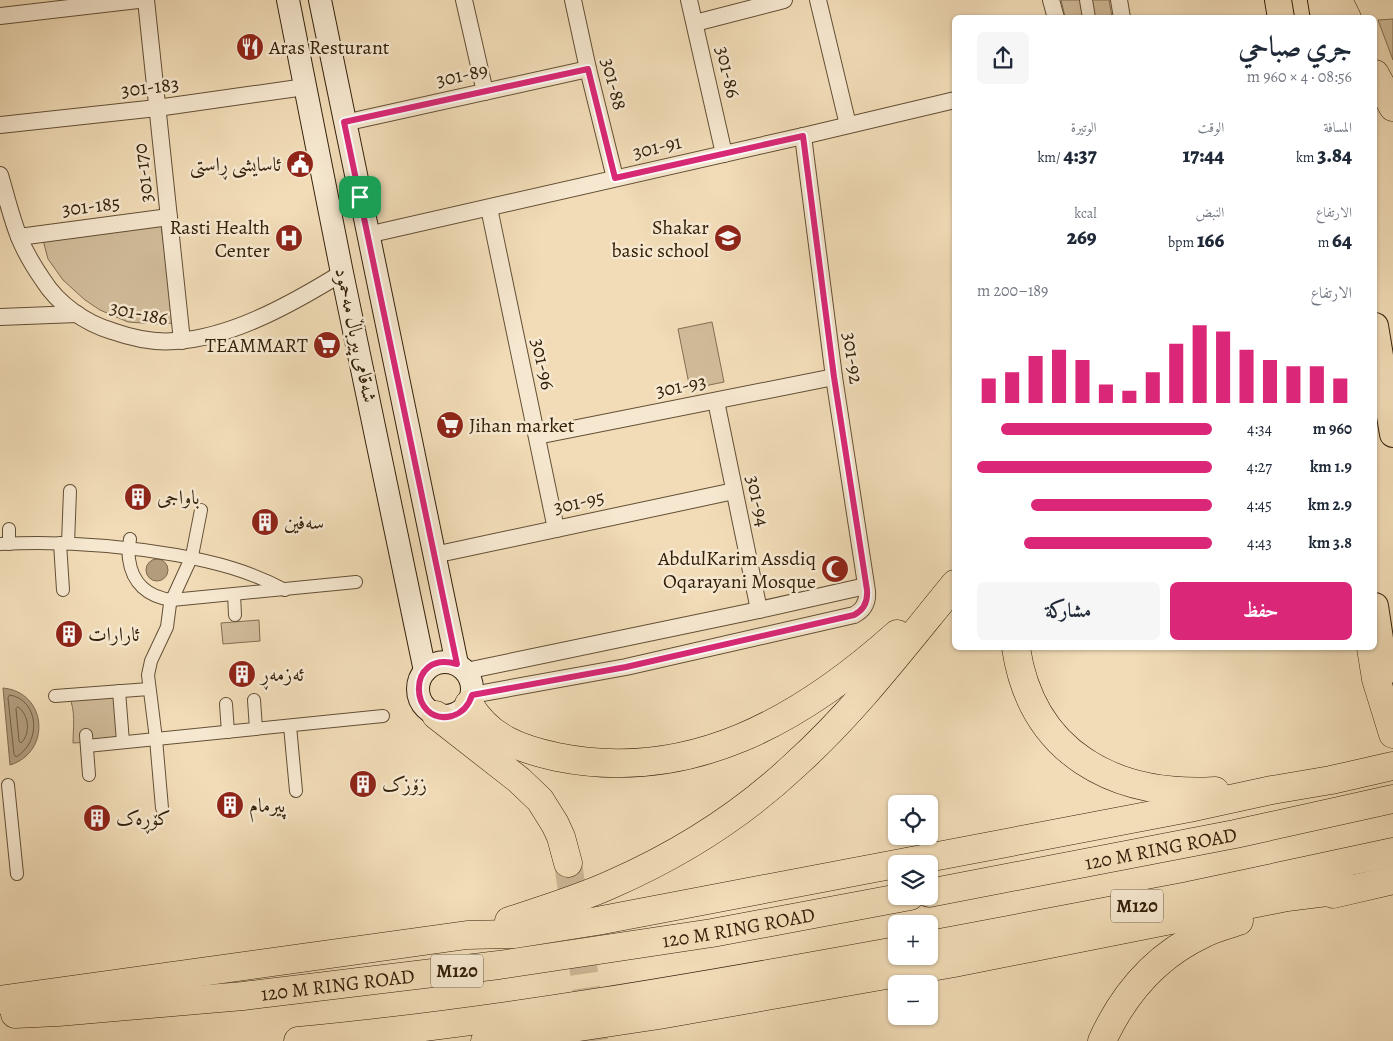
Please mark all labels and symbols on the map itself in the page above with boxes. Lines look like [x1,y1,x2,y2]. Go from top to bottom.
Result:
restaurant icon: Aras Resturant [235,32,265,62]
place label: Aras Resturant [268,34,390,61]
street label: 301-86 [709,43,747,101]
street label: 301-88 [595,55,633,113]
street label: 301-89 [434,56,490,94]
street label: 301-183 [119,70,181,104]
street label: 301-91 [630,128,684,166]
street label: 301-170 [126,142,160,204]
public building icon: ئاسایشی ڕاستی [285,149,315,179]
place label: ئاسایشی ڕاستی [190,151,281,180]
pin [339,176,381,218]
street label: 301-185 [60,189,122,223]
place label: Rasti Health Center [170,214,270,264]
place label: Shakar basic school [611,214,709,264]
hospital icon: Rasti Health Center [274,223,304,253]
school or university icon: Shakar basic school [713,223,743,253]
street label: شەقامی پیرباڵ مەحمود [328,265,383,405]
street label: 301-186 [107,294,171,332]
supermarket icon: TEAMMART [312,330,342,360]
street label: 301-92 [836,330,870,386]
place label: TEAMMART [205,332,308,359]
street label: 301-96 [524,336,562,392]
street label: 301-93 [653,368,709,404]
supermarket icon: Jihan market [435,410,465,440]
place label: Jihan market [469,412,575,439]
street label: 301-94 [739,473,777,529]
building icon: باواجی [123,482,153,512]
street label: 301-95 [551,483,607,521]
place label: باواجی [157,484,200,511]
building icon: سەفین [250,507,280,537]
place label: سەفین [284,509,324,536]
place label: AbdulKarim Assdiq Oqarayani Mosque [657,545,816,595]
mosque icon: AbdulKarim Assdiq Oqarayani Mosque [820,554,850,584]
building icon: ئارارات [54,619,84,649]
place label: ئارارات [88,621,140,648]
building icon: ئەزمەڕ [227,659,257,689]
place label: ئەزمەڕ [259,661,304,690]
building icon: زۆزک [348,769,378,799]
place label: زۆزک [382,771,427,798]
building icon: پیرمام [215,790,245,820]
place label: پیرمام [249,792,286,823]
building icon: کۆڕەک [82,803,112,833]
place label: کۆڕەک [116,805,171,834]
street label: 120 M RING ROAD [1082,820,1239,876]
road number: M120 [1111,889,1163,922]
street label: 120 M RING ROAD [660,901,817,954]
road number: M120 [431,954,483,988]
street label: 120 M RING ROAD [259,962,416,1007]

